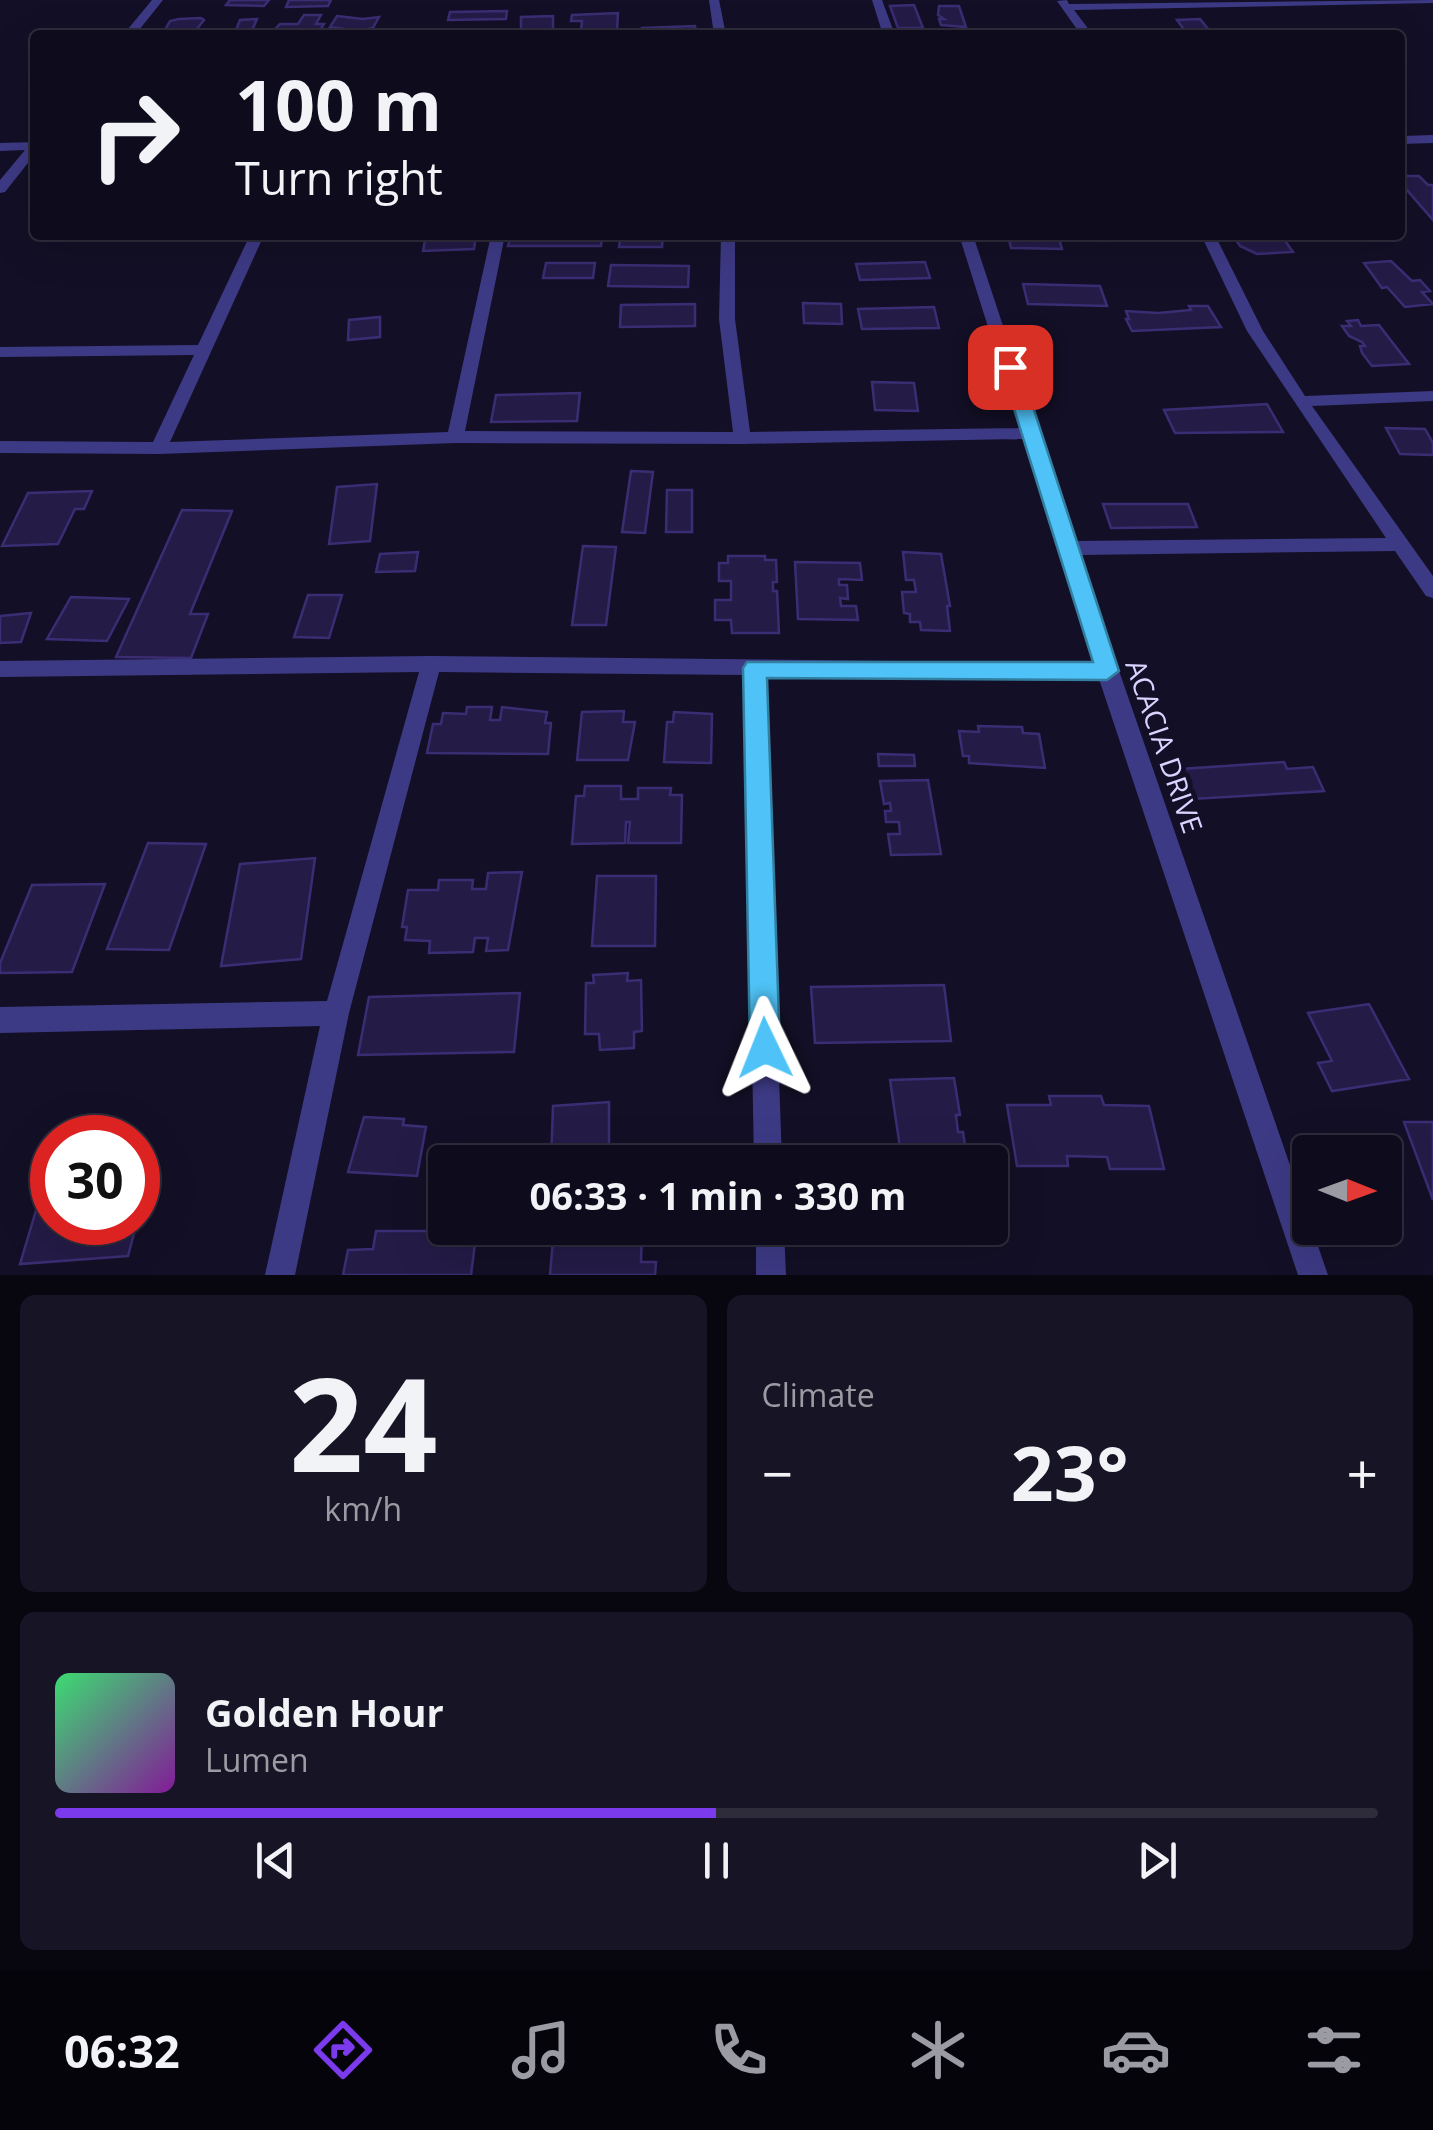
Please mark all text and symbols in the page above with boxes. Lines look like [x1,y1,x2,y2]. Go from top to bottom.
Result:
text: 100 m [235,56,442,152]
icon: right [70,70,200,200]
text: Turn right [235,147,443,208]
pin [968,325,1053,410]
icon: arrive [983,340,1038,395]
street label: ACACIA DRIVE [1118,654,1212,838]
position arrow [713,996,817,1100]
speed limit sign: 30 [30,1115,160,1245]
north arrow [1292,1135,1402,1245]
map controls [1292,1135,1402,1245]
text: 06:33 · 1 min · 330 m [530,1169,906,1221]
text: 24 [289,1333,438,1510]
text: Climate [762,1373,875,1416]
text: 23° [1011,1421,1129,1523]
text: − [762,1435,793,1510]
text: + [1347,1435,1378,1510]
text: km/h [324,1487,402,1530]
text: Golden Hour [205,1686,444,1738]
text: Lumen [205,1738,309,1781]
icon: previous [248,1833,303,1888]
icon: pause [689,1833,744,1888]
icon: next [1130,1833,1185,1888]
icon: directions [308,2015,378,2085]
icon: music [506,2015,576,2085]
icon: phone [704,2015,774,2085]
icon: climate [903,2015,973,2085]
icon: car [1101,2015,1171,2085]
icon: filters [1299,2015,1369,2085]
text: 06:32 [64,2020,180,2081]

